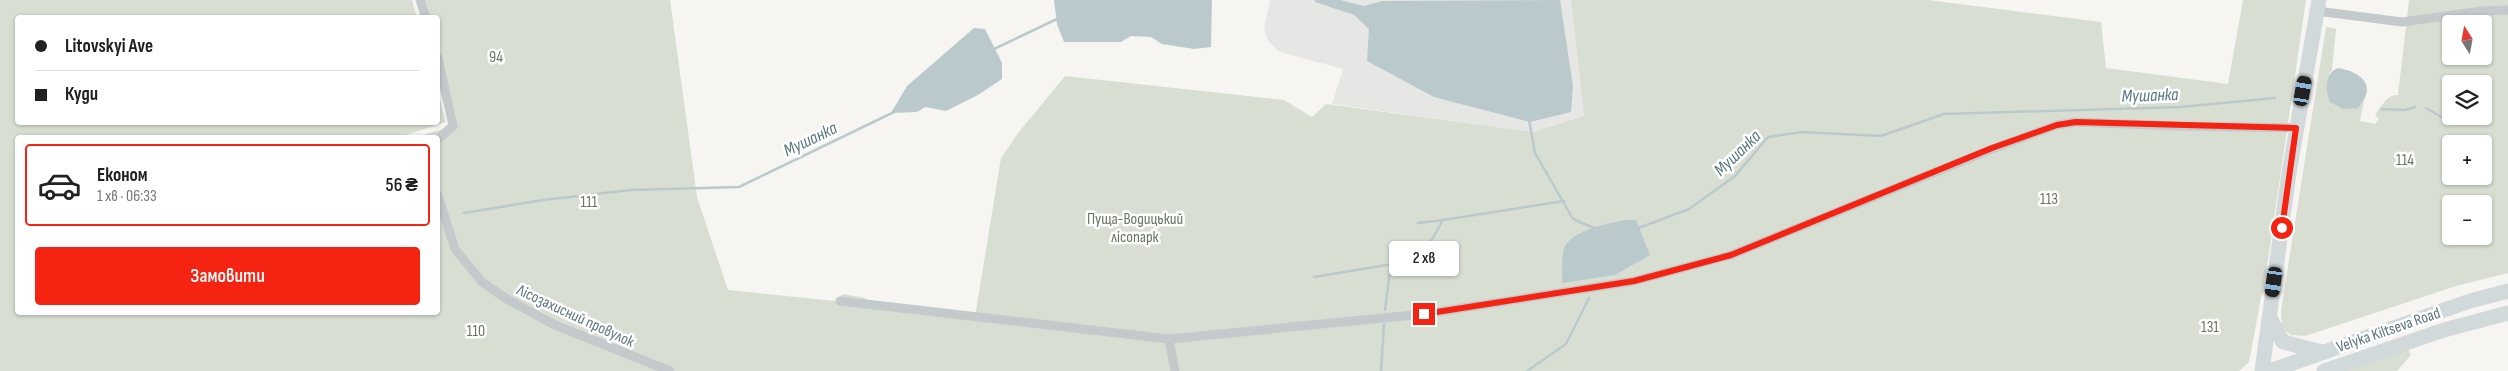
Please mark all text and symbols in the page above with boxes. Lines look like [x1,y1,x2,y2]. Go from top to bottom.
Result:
north arrow [2442,15,2492,65]
map controls [2442,15,2492,245]
text: Litovskyi Ave [65,35,153,58]
park label: 94 [489,48,503,67]
car [2293,75,2312,107]
button: layers [2442,75,2492,125]
text: Куди [65,83,98,106]
water label: Мушанка [2121,84,2180,107]
water label: Мушанка [780,117,841,161]
water label: Мушанка [1710,126,1766,181]
button: + [2442,135,2492,185]
park label: 114 [2396,151,2414,170]
icon: car [37,163,82,208]
text: Економ [97,164,148,187]
text: 56 ₴ [386,174,418,197]
text: 1 хв · 06:33 [97,187,157,206]
park label: 113 [2040,190,2058,209]
park label: 111 [581,193,598,212]
button: − [2442,195,2492,245]
park label: Пуща-Водицький лісопарк [1087,210,1183,247]
route start [2271,217,2293,239]
callout: 2 хв [1389,242,1459,276]
button: Замовити [35,247,420,305]
text: 2 хв [1413,249,1435,268]
car [2264,266,2283,298]
street label: Лісозахисний провулок [513,280,638,352]
route end [1413,303,1435,325]
street label: Velyka Kiltseva Road [2334,304,2443,357]
park label: 131 [2201,318,2219,337]
park label: 110 [467,322,485,341]

